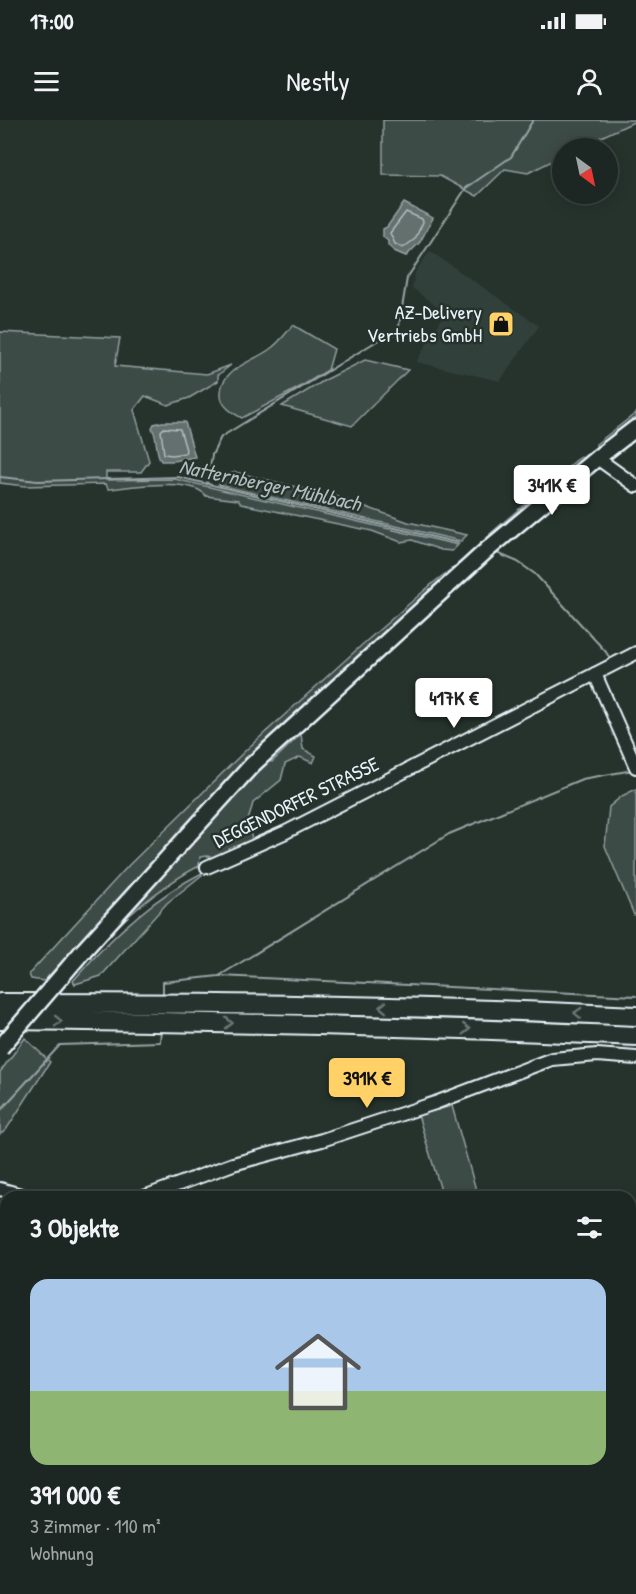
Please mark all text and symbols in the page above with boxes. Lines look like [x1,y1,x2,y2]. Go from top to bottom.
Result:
text: 17:00 [30,6,74,36]
text: Nestly [286,63,350,99]
icon: menu [30,65,63,98]
icon: person [573,65,606,98]
north arrow [552,138,618,204]
map controls [552,138,618,204]
place label: AZ-Delivery Vertriebs GmbH [367,298,482,348]
shop icon: AZ-Delivery Vertriebs GmbH [486,309,516,339]
water label: Natternberger Mühlbach [177,451,365,518]
pin: 341K € [503,465,601,516]
text: 341K € [528,471,576,498]
pin: 417K € [405,678,503,729]
text: 417K € [429,684,479,711]
street label: DEGGENDORFER STRASSE [208,750,383,853]
one-way arrow [378,1000,387,1013]
one-way arrow [573,1006,582,1019]
one-way arrow [54,1015,63,1027]
one-way arrow [225,1017,234,1029]
one-way arrow [462,1023,471,1035]
pin: 391K € [318,1058,416,1109]
text: 391K € [343,1064,391,1091]
text: 3 Objekte [30,1210,119,1245]
icon: filters [573,1211,606,1244]
icon: home [264,1318,372,1426]
text: 391 000 € [30,1477,120,1512]
text: 3 Zimmer · 110 m² [30,1512,161,1539]
text: Wohnung [30,1539,94,1566]

